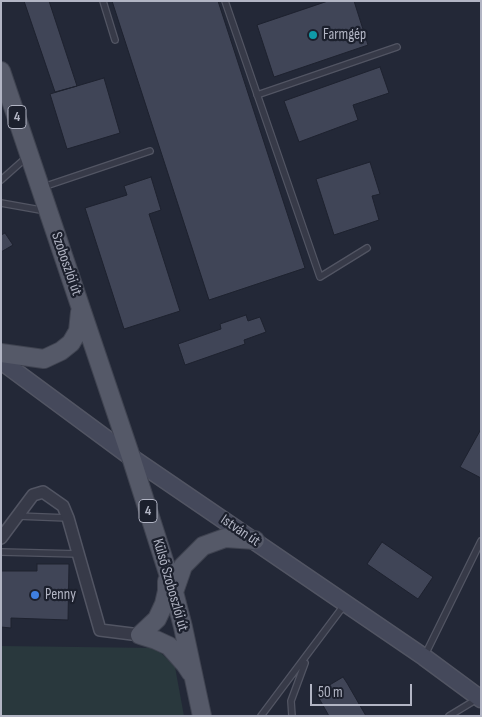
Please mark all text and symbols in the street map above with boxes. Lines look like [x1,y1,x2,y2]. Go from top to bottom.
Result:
place label: Farmgép [323,26,366,44]
marker: Farmgép [307,29,319,41]
road number: 4 [8,105,26,128]
street label: Szoboszlói út [47,230,85,298]
road number: 4 [139,500,157,522]
street label: István út [217,511,263,551]
street label: Külső Szoboszlói út [148,537,192,633]
place label: Penny [45,586,76,604]
marker: Penny [29,589,41,601]
scale bar [312,674,414,706]
text: 50 m [318,683,343,702]

